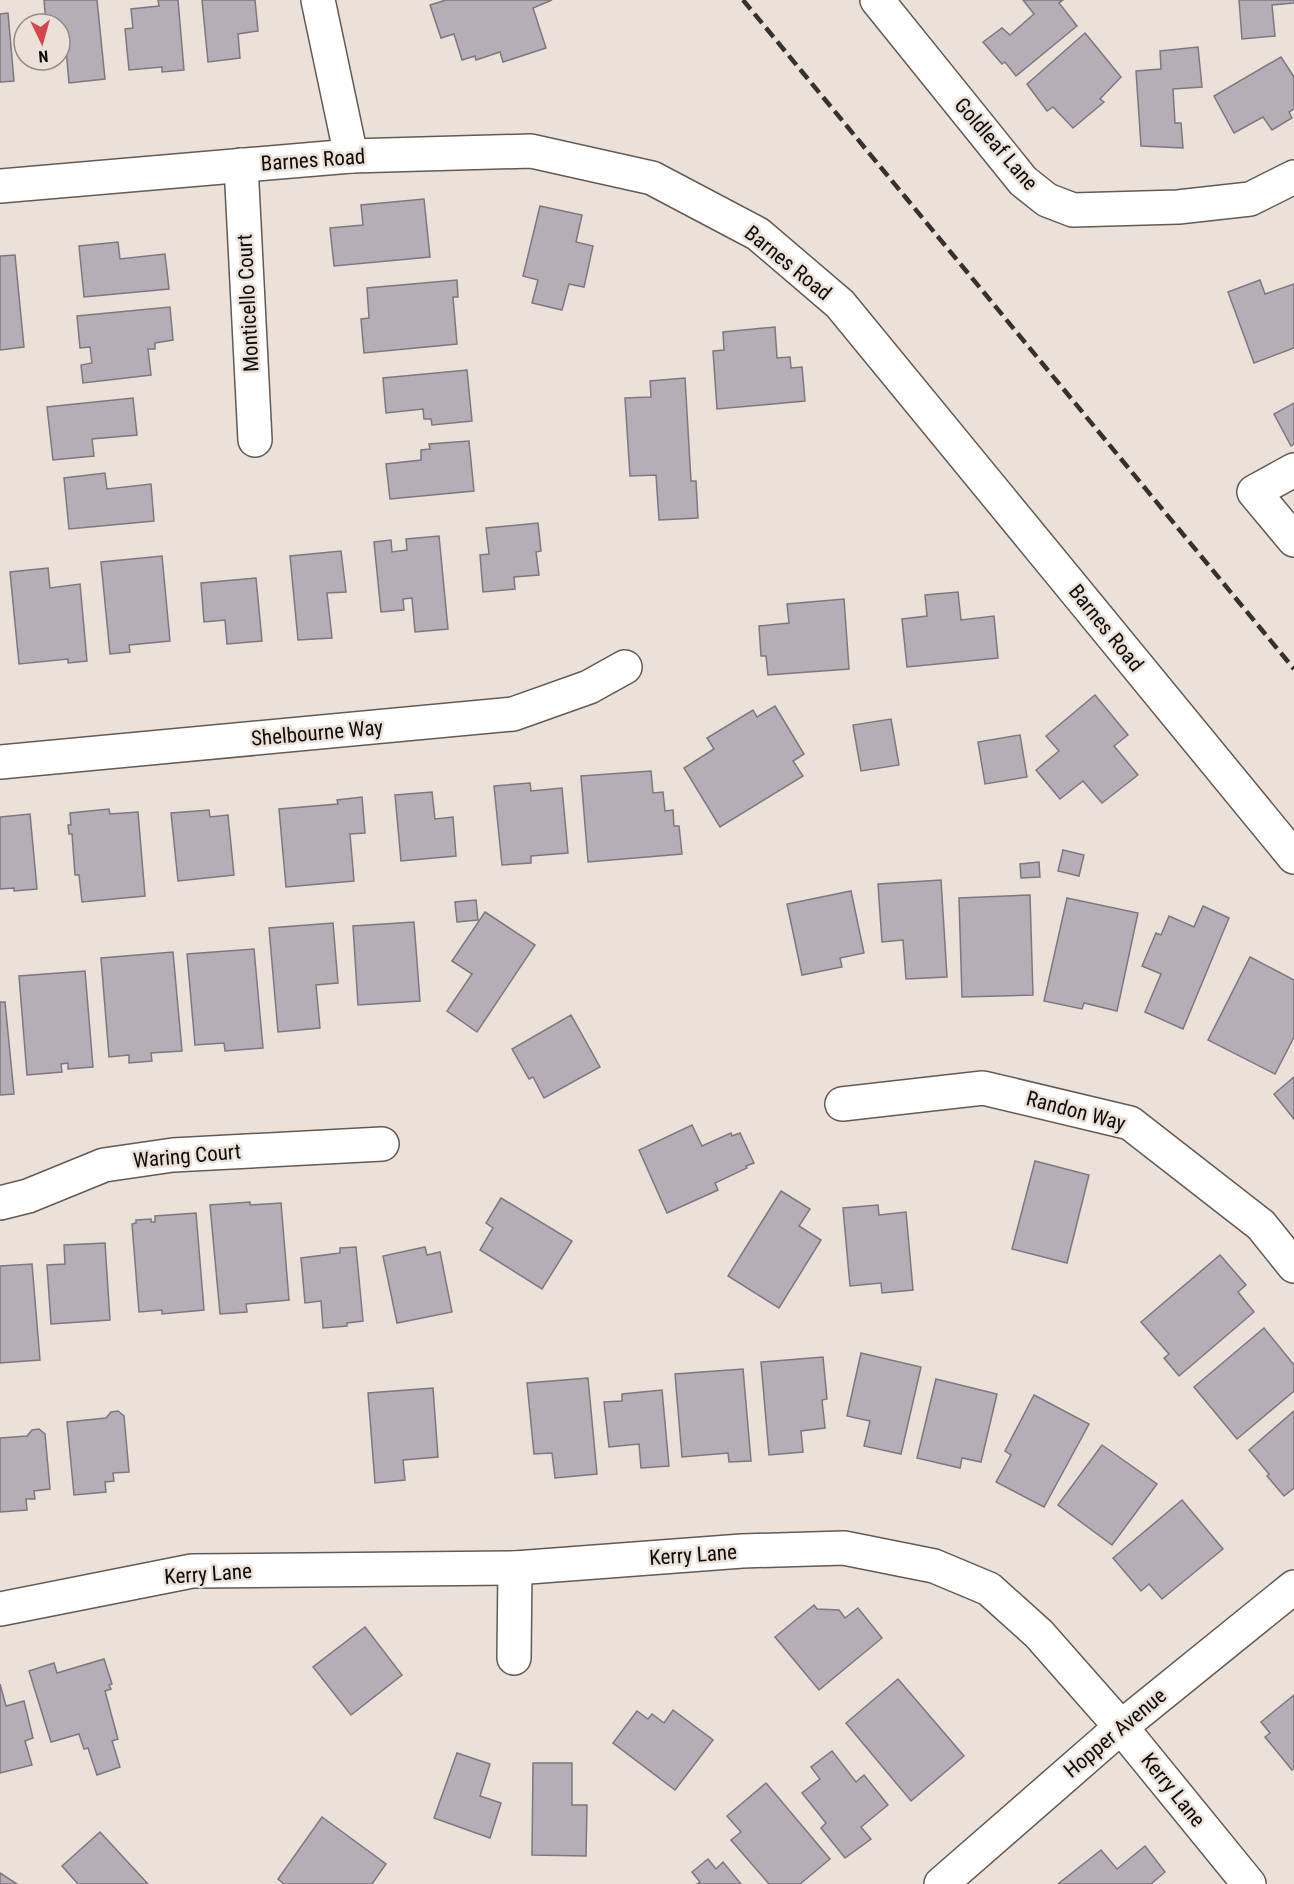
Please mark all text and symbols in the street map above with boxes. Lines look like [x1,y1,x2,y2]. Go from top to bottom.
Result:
north arrow [12,12,72,72]
text: N [38,47,49,66]
street label: Goldleaf Lane [949,93,1043,195]
street label: Barnes Road [260,144,366,176]
street label: Barnes Road [740,221,836,305]
street label: Monticello Court [232,234,264,372]
street label: Barnes Road [1064,580,1148,676]
street label: Shelbourne Way [250,715,384,751]
street label: Randon Way [1024,1086,1128,1136]
street label: Waring Court [132,1139,242,1173]
street label: Kerry Lane [648,1540,738,1570]
street label: Kerry Lane [163,1559,253,1589]
street label: Hopper Avenue [1059,1683,1171,1783]
street label: Kerry Lane [1136,1748,1210,1832]

